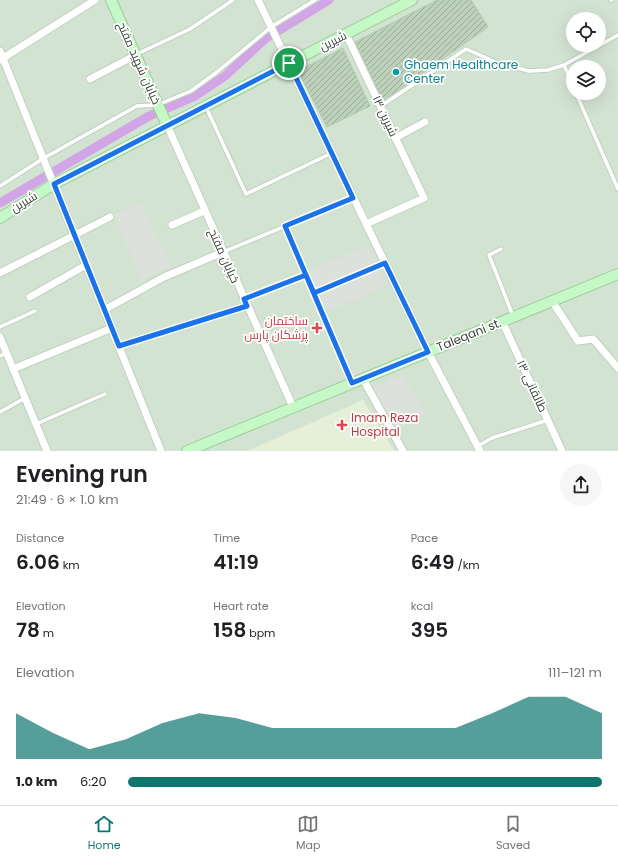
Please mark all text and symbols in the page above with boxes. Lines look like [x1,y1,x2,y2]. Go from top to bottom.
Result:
map controls [566,12,606,100]
button: locate [566,12,606,52]
street label: خیابان شهید مفتح [114,19,165,107]
street label: شیرین [316,26,349,55]
pin [272,46,306,80]
icon: arrive [278,52,300,74]
place label: Ghaem Healthcare Center [404,56,518,87]
button: layers [566,60,606,100]
marker: Ghaem Healthcare Center [391,67,401,77]
street label: شیرین ۱۳ [369,92,402,139]
street label: شیرین [7,187,40,216]
street label: خیابان مفتح [205,226,244,286]
place label: ساختمان پزشکان پارس [244,312,309,344]
street label: Taleqani st. [434,314,504,355]
marker: ساختمان پزشکان پارس [311,322,323,334]
street label: طالقانی ۱۳ [513,357,552,415]
place label: Imam Reza Hospital [351,409,418,440]
marker: Imam Reza Hospital [336,419,348,431]
text: Evening run [16,459,148,490]
button: share [560,464,602,506]
text: 21:49 · 6 × 1.0 km [16,490,119,509]
text: Distance [16,530,64,546]
text: Time [213,530,240,546]
text: Pace [411,530,438,546]
text: 6.06 [16,548,60,576]
text: 41:19 [213,548,259,576]
text: 6:49 [411,548,454,576]
text: km [60,557,80,573]
text: /km [454,557,480,573]
text: Elevation [16,598,66,614]
text: Heart rate [213,598,269,614]
text: kcal [411,598,433,614]
text: 78 [16,616,40,644]
text: 158 [213,616,246,644]
text: 395 [411,616,448,644]
text: m [40,625,54,641]
text: bpm [246,625,275,641]
text: Elevation [16,663,75,682]
text: 111–121 m [548,663,602,682]
text: 1.0 km [16,772,58,791]
text: 6:20 [80,772,107,791]
tab: Home [88,813,121,854]
tab: Map [296,813,320,854]
tab: Saved [496,813,530,854]

